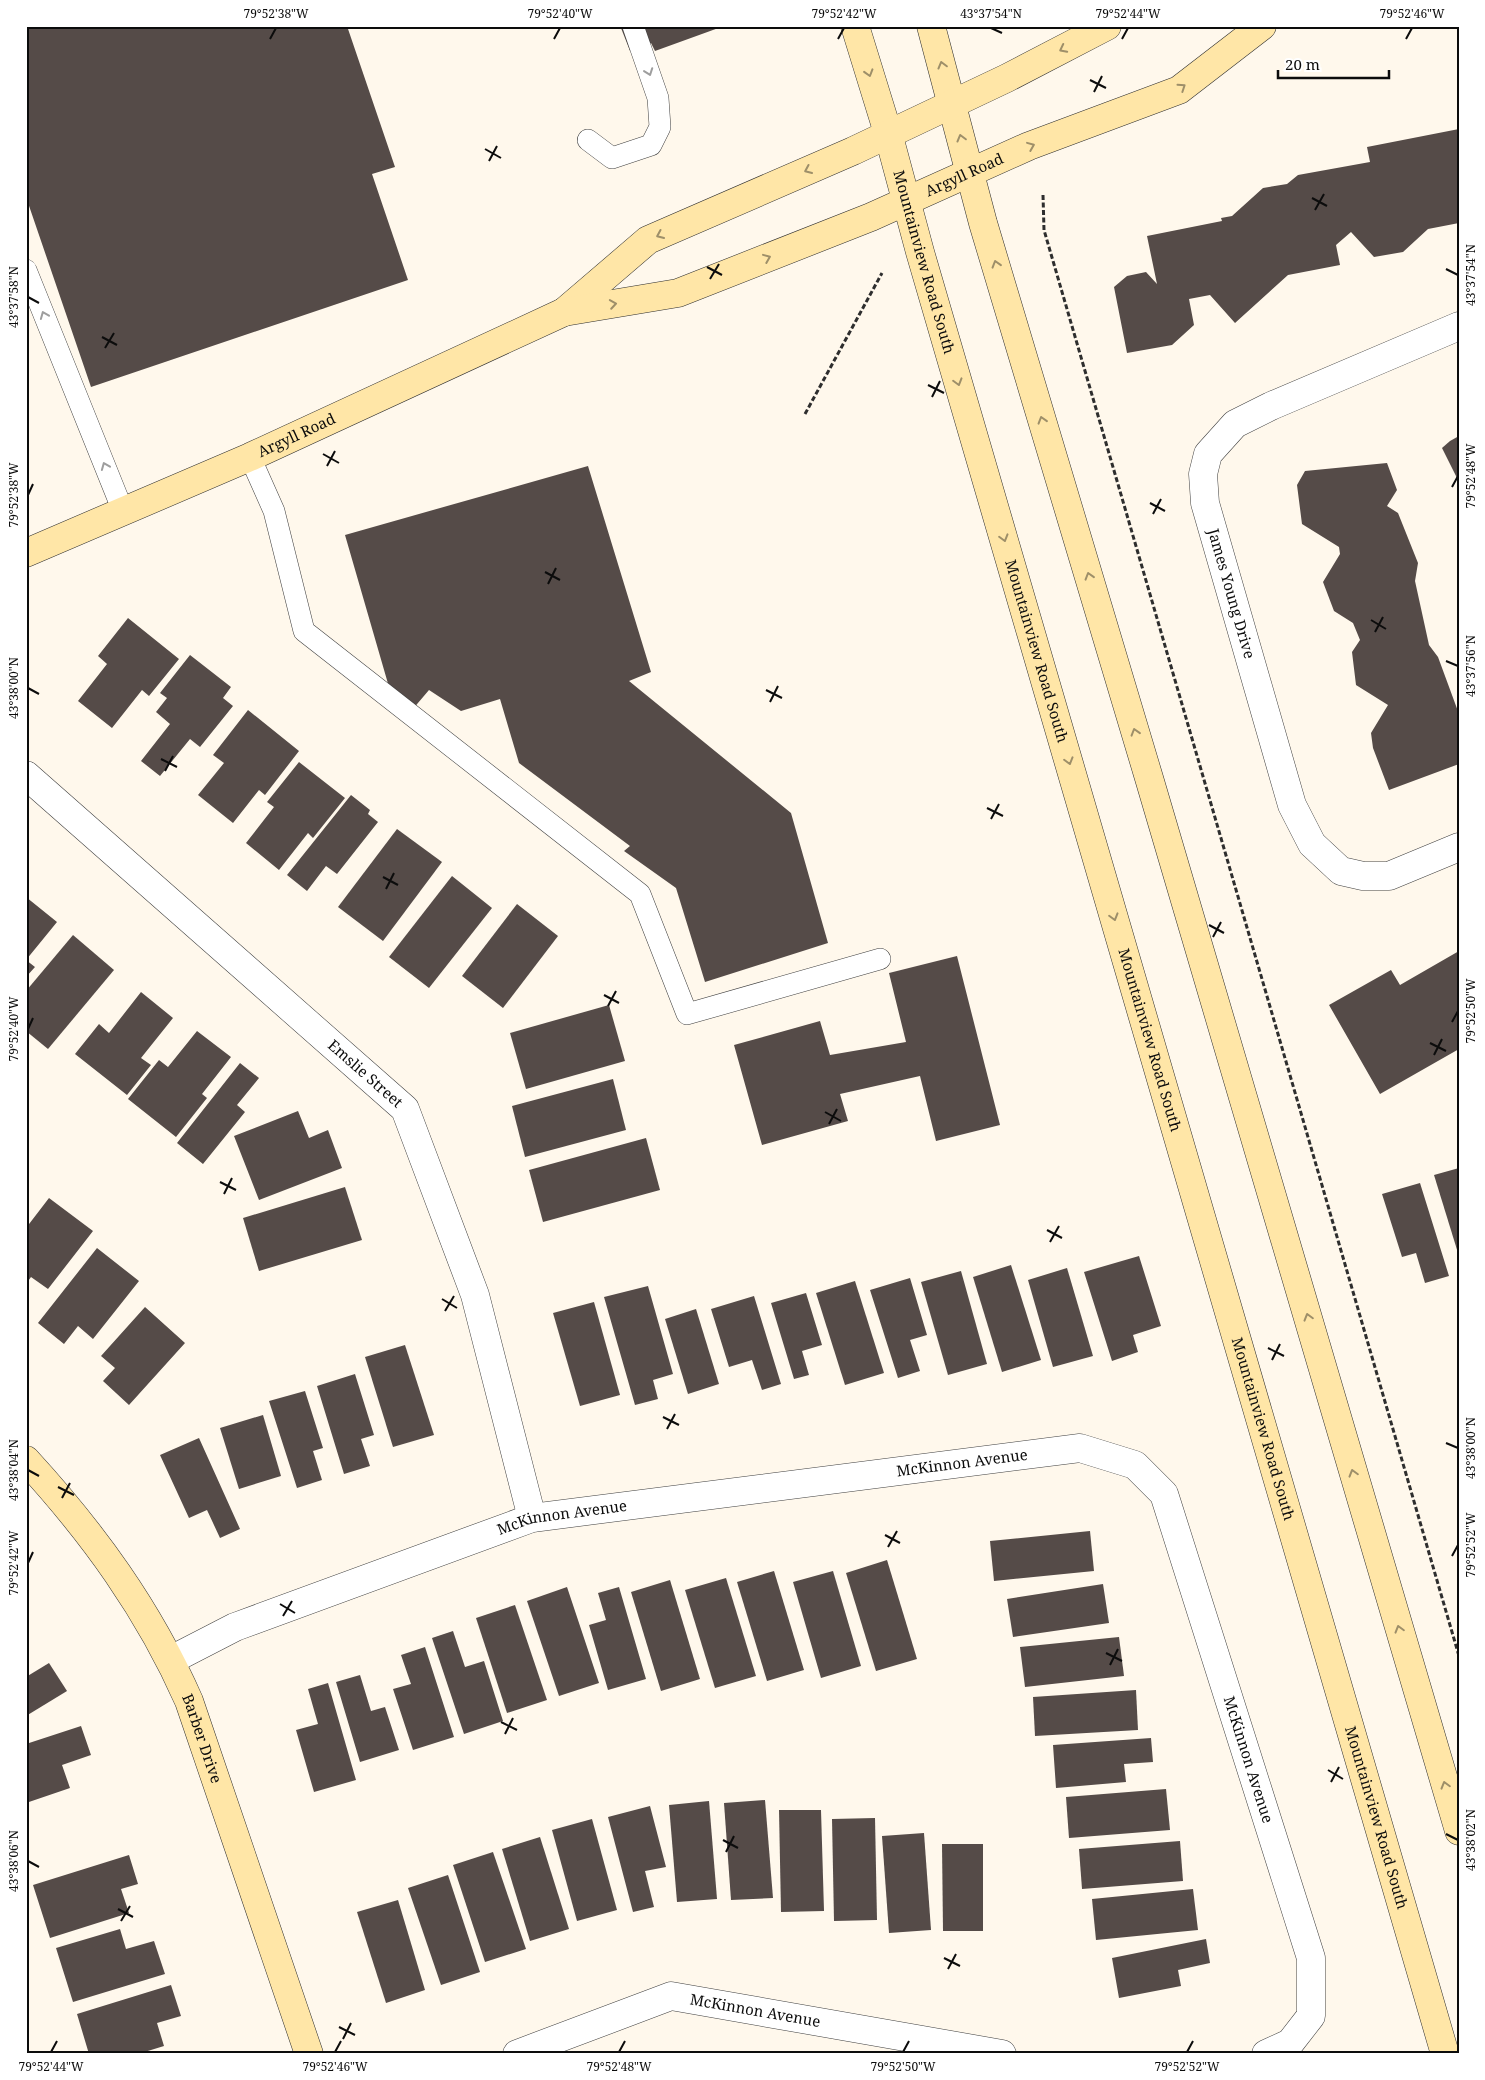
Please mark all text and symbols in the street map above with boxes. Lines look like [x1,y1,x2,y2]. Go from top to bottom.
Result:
text: 79°52'38"W [243,5,309,22]
text: 79°52'40"W [527,5,593,22]
text: 79°52'42"W [811,5,877,22]
text: 43°37'54"N [960,5,1022,22]
text: 79°52'44"W [1095,5,1161,22]
text: 79°52'46"W [1379,5,1445,22]
one-way arrow [1060,43,1069,53]
scale bar [1278,48,1389,80]
text: 20 m [1285,54,1320,74]
one-way arrow [937,60,948,69]
one-way arrow [643,67,653,76]
one-way arrow [863,68,873,77]
one-way arrow [1177,84,1186,93]
one-way arrow [957,134,967,142]
one-way arrow [1026,142,1035,152]
street label: Argyll Road [922,148,1006,200]
one-way arrow [804,164,813,175]
street label: Mountainview Road South [889,168,960,356]
one-way arrow [656,229,665,240]
text: 43°37'54"N [1462,244,1479,306]
one-way arrow [763,254,771,264]
one-way arrow [991,261,1001,269]
text: 43°37'58"N [5,266,22,328]
one-way arrow [609,299,617,310]
one-way arrow [40,311,51,320]
one-way arrow [952,378,963,387]
street label: Argyll Road [254,408,338,461]
one-way arrow [1038,417,1048,425]
text: 79°52'48"W [1462,443,1479,509]
text: 79°52'38"W [5,462,22,528]
one-way arrow [101,462,111,471]
street label: James Young Drive [1204,525,1260,661]
one-way arrow [998,534,1008,542]
street label: Mountainview Road South [1001,557,1074,745]
one-way arrow [1084,572,1094,580]
text: 43°37'56"N [1462,635,1479,697]
text: 43°38'00"N [5,657,22,719]
one-way arrow [1131,728,1141,736]
one-way arrow [1063,757,1073,765]
one-way arrow [1109,913,1119,921]
street label: Mountainview Road South [1114,946,1187,1134]
text: 79°52'50"W [1462,978,1479,1044]
text: 79°52'40"W [5,996,22,1062]
street label: Emslie Street [324,1035,407,1112]
one-way arrow [1303,1313,1313,1322]
street label: Mountainview Road South [1228,1335,1300,1523]
text: 43°38'00"N [1462,1417,1479,1479]
text: 43°38'04"N [5,1439,22,1501]
street label: McKinnon Avenue [895,1444,1029,1480]
one-way arrow [1349,1469,1359,1477]
street label: McKinnon Avenue [494,1495,628,1539]
text: 79°52'52"W [1462,1512,1479,1578]
text: 79°52'42"W [5,1530,22,1596]
one-way arrow [1395,1625,1405,1633]
street label: Barber Drive [178,1690,227,1786]
street label: McKinnon Avenue [1220,1693,1279,1825]
street label: Mountainview Road South [1341,1724,1413,1912]
one-way arrow [1440,1780,1451,1789]
text: 43°38'02"N [1462,1809,1479,1871]
text: 43°38'06"N [5,1830,22,1892]
street label: McKinnon Avenue [689,1989,822,2031]
text: 79°52'44"W [18,2058,84,2075]
text: 79°52'46"W [302,2058,368,2075]
text: 79°52'48"W [586,2058,652,2075]
text: 79°52'50"W [870,2058,936,2075]
text: 79°52'52"W [1154,2058,1220,2075]

